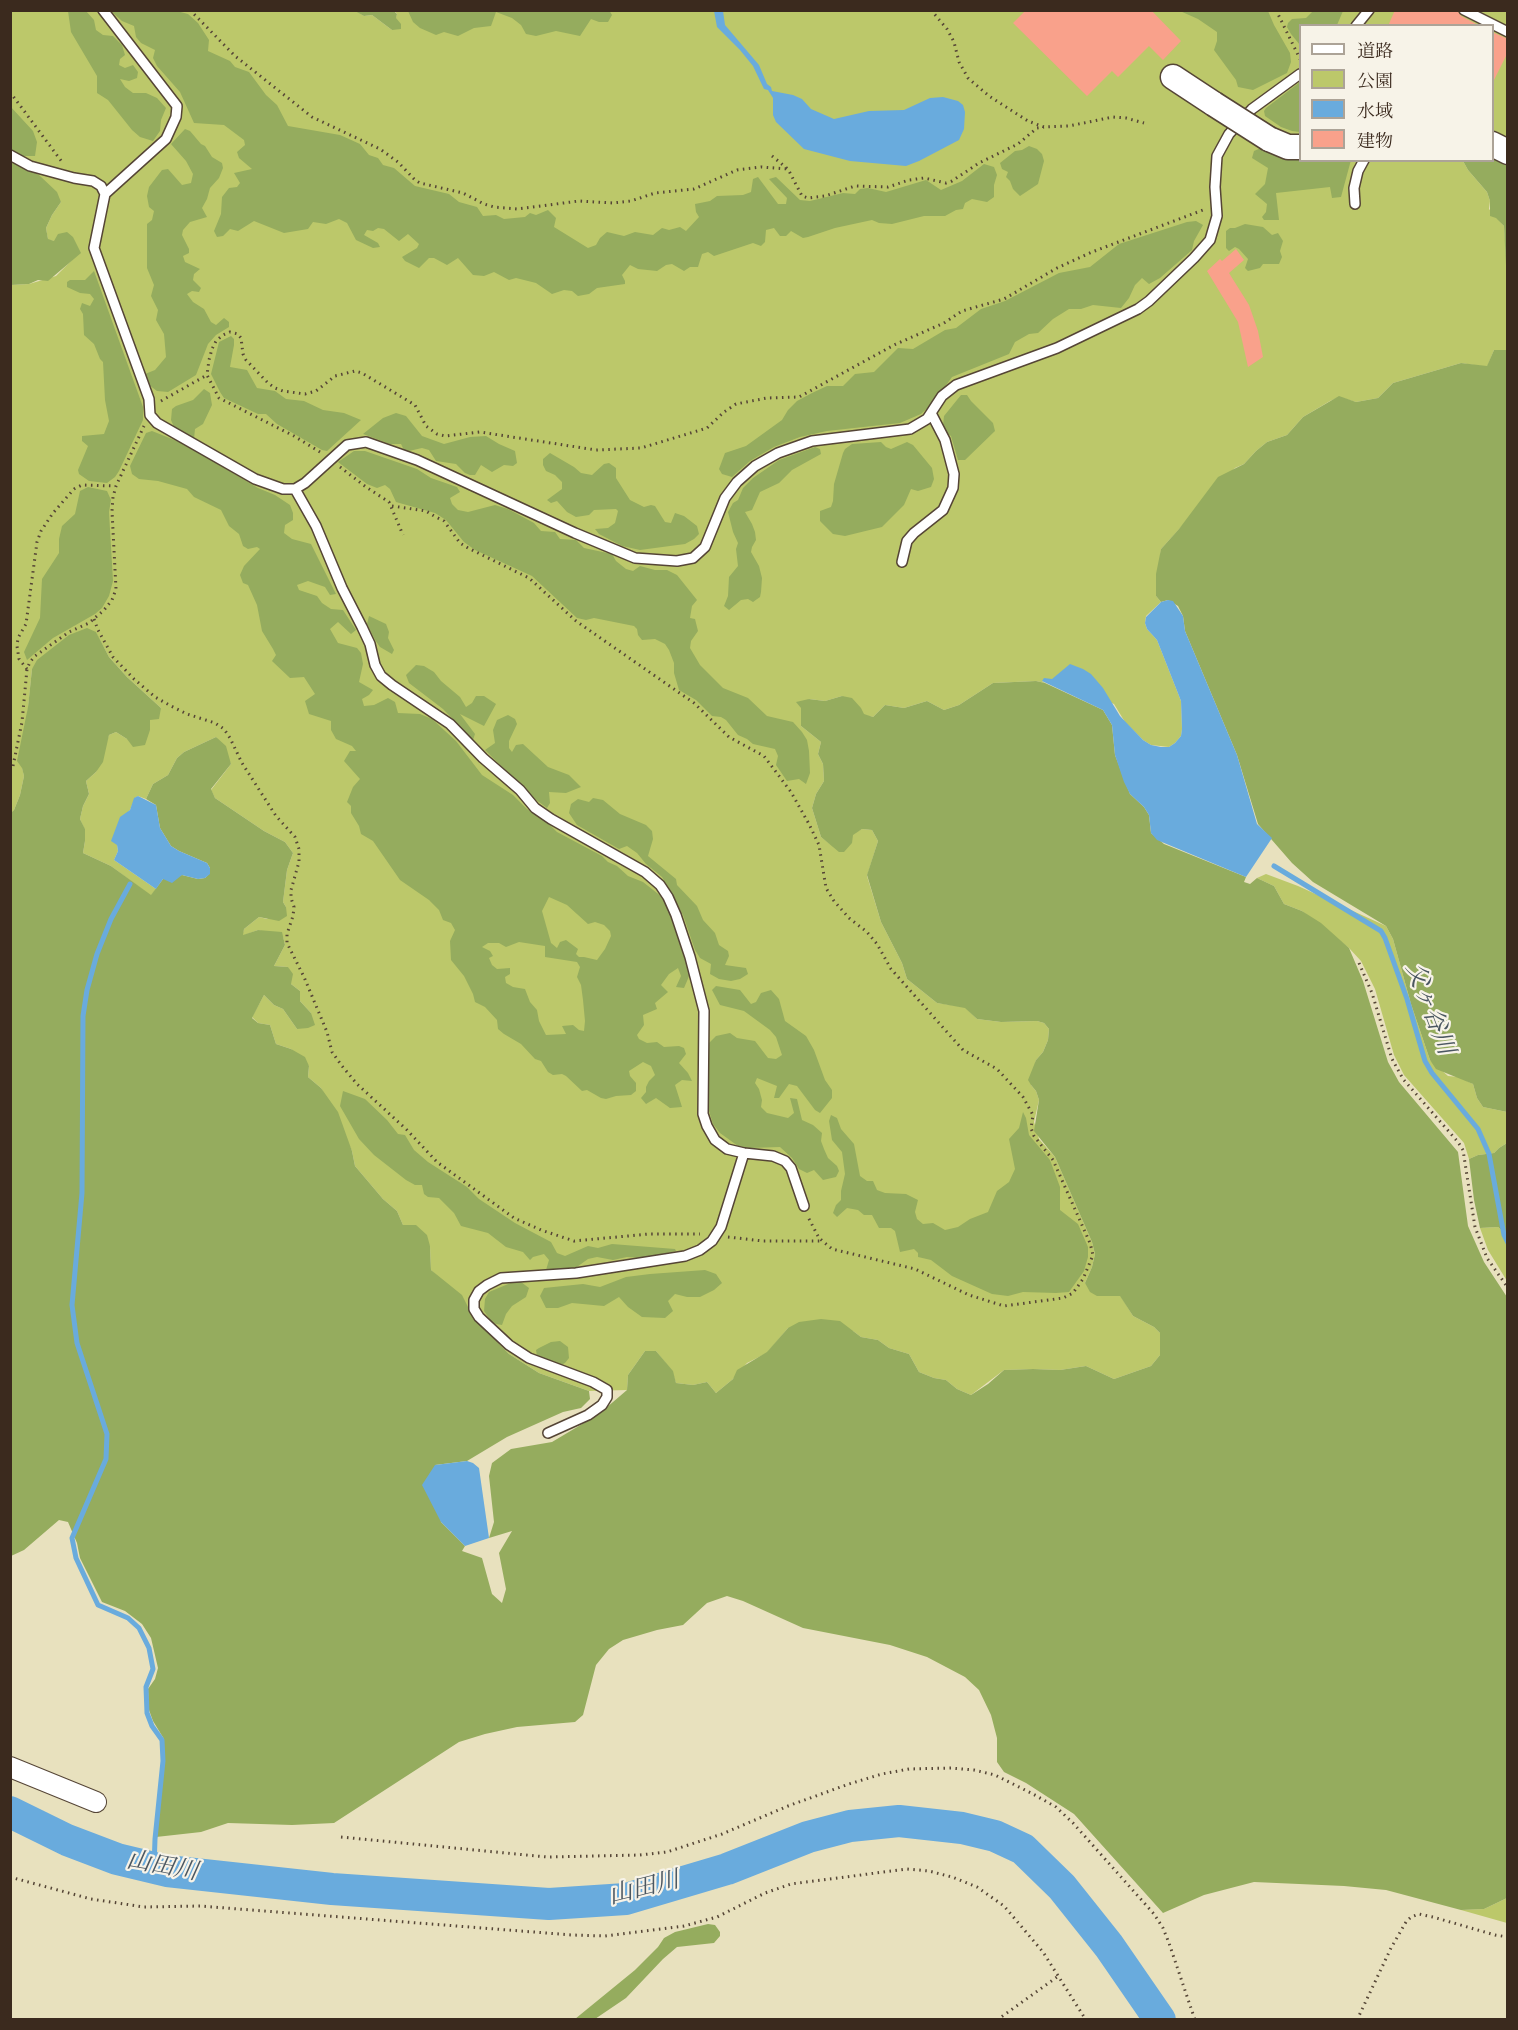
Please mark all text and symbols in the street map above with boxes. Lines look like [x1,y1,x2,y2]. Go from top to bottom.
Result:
legend [1299,24,1494,162]
text: 道路 [1357,39,1393,63]
text: 公園 [1357,69,1393,93]
text: 水域 [1357,99,1393,123]
text: 建物 [1357,129,1393,153]
water label: 父ヶ谷川 [1398,959,1460,1059]
water label: 山田川 [124,1847,200,1887]
water label: 山田川 [606,1866,682,1912]

